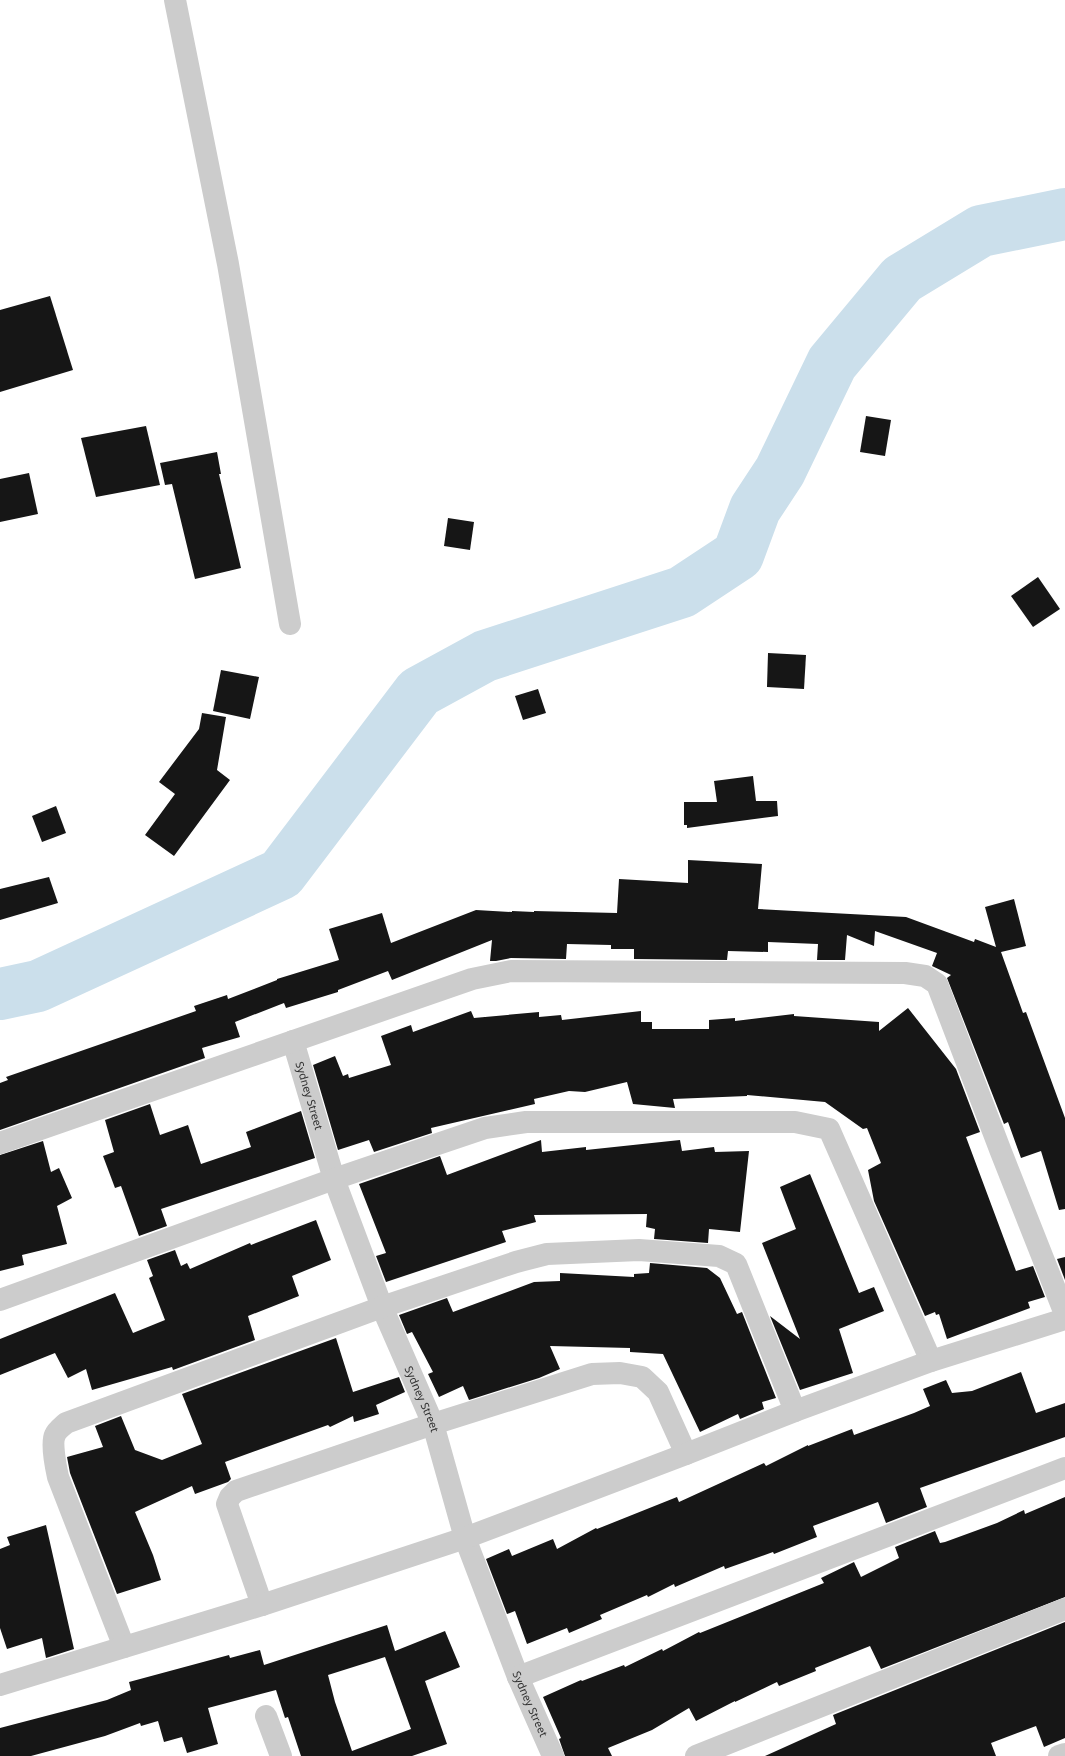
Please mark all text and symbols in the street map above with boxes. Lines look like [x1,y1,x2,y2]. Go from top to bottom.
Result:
street label: Sydney Street [292,1060,327,1131]
street label: Sydney Street [402,1363,443,1434]
street label: Sydney Street [509,1669,552,1739]

